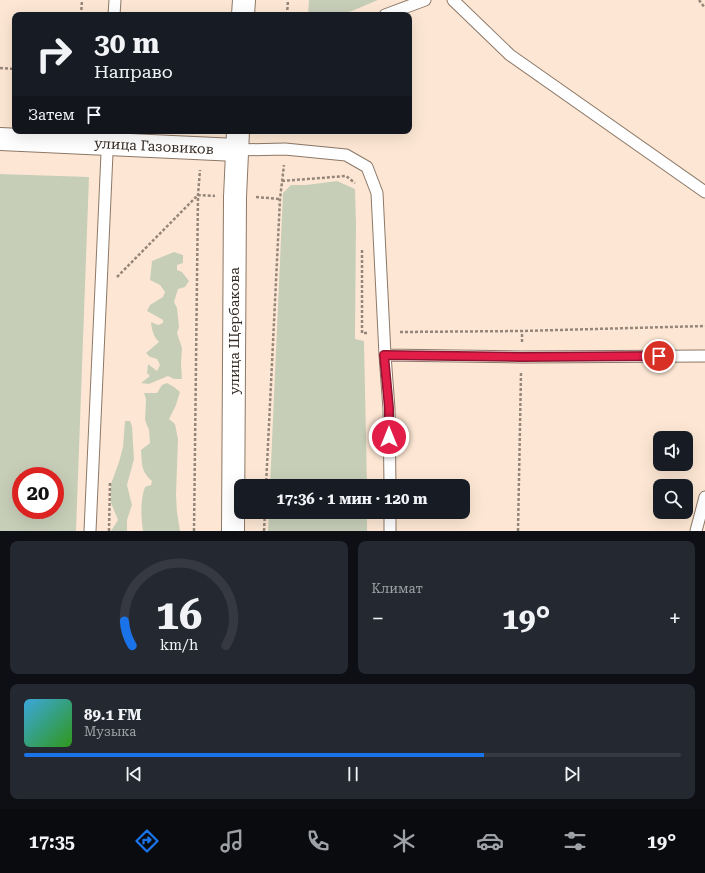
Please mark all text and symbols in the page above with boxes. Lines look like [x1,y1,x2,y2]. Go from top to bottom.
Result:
text: 30 m [94,27,159,60]
icon: right [28,28,80,80]
text: Направо [94,61,173,82]
icon: arrive [83,104,105,126]
text: Затем [28,106,75,124]
street label: улица Газовиков [94,135,214,157]
street label: улица Щербакова [226,267,242,395]
pin [642,339,676,373]
icon: arrive [648,345,670,367]
position arrow [368,416,410,458]
map controls [653,431,693,519]
button: sound [653,431,693,471]
speed limit sign: 20 [12,467,64,519]
button: search [653,479,693,519]
text: 17:36 · 1 мин · 120 m [276,490,428,508]
text: Климат [372,581,423,596]
text: 16 [155,589,202,638]
text: 19° [502,601,551,636]
text: − [372,606,384,631]
text: + [669,606,681,631]
text: km/h [160,636,198,652]
text: 89.1 FM [84,706,141,724]
text: Музыка [84,724,136,739]
icon: previous [123,763,145,785]
icon: pause [342,763,364,785]
icon: next [561,763,583,785]
icon: directions [133,827,161,855]
icon: music [218,827,246,855]
icon: phone [304,827,332,855]
icon: climate [390,827,418,855]
icon: car [476,827,504,855]
icon: filters [561,827,589,855]
text: 17:35 [29,831,75,852]
text: 19° [647,831,676,852]

